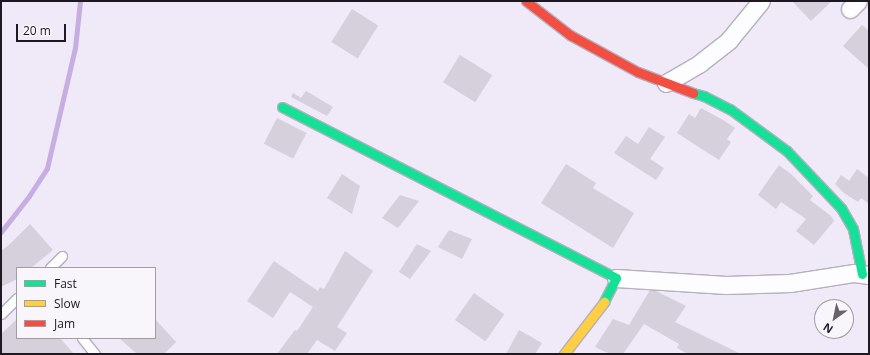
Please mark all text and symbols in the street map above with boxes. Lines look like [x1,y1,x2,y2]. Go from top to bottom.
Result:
scale bar [18,16,68,42]
text: 20 m [23,22,51,39]
legend [16,267,156,339]
text: Fast [54,275,77,292]
text: Slow [54,295,80,312]
north arrow [814,299,854,339]
text: Jam [54,315,75,332]
text: N [820,320,836,337]

